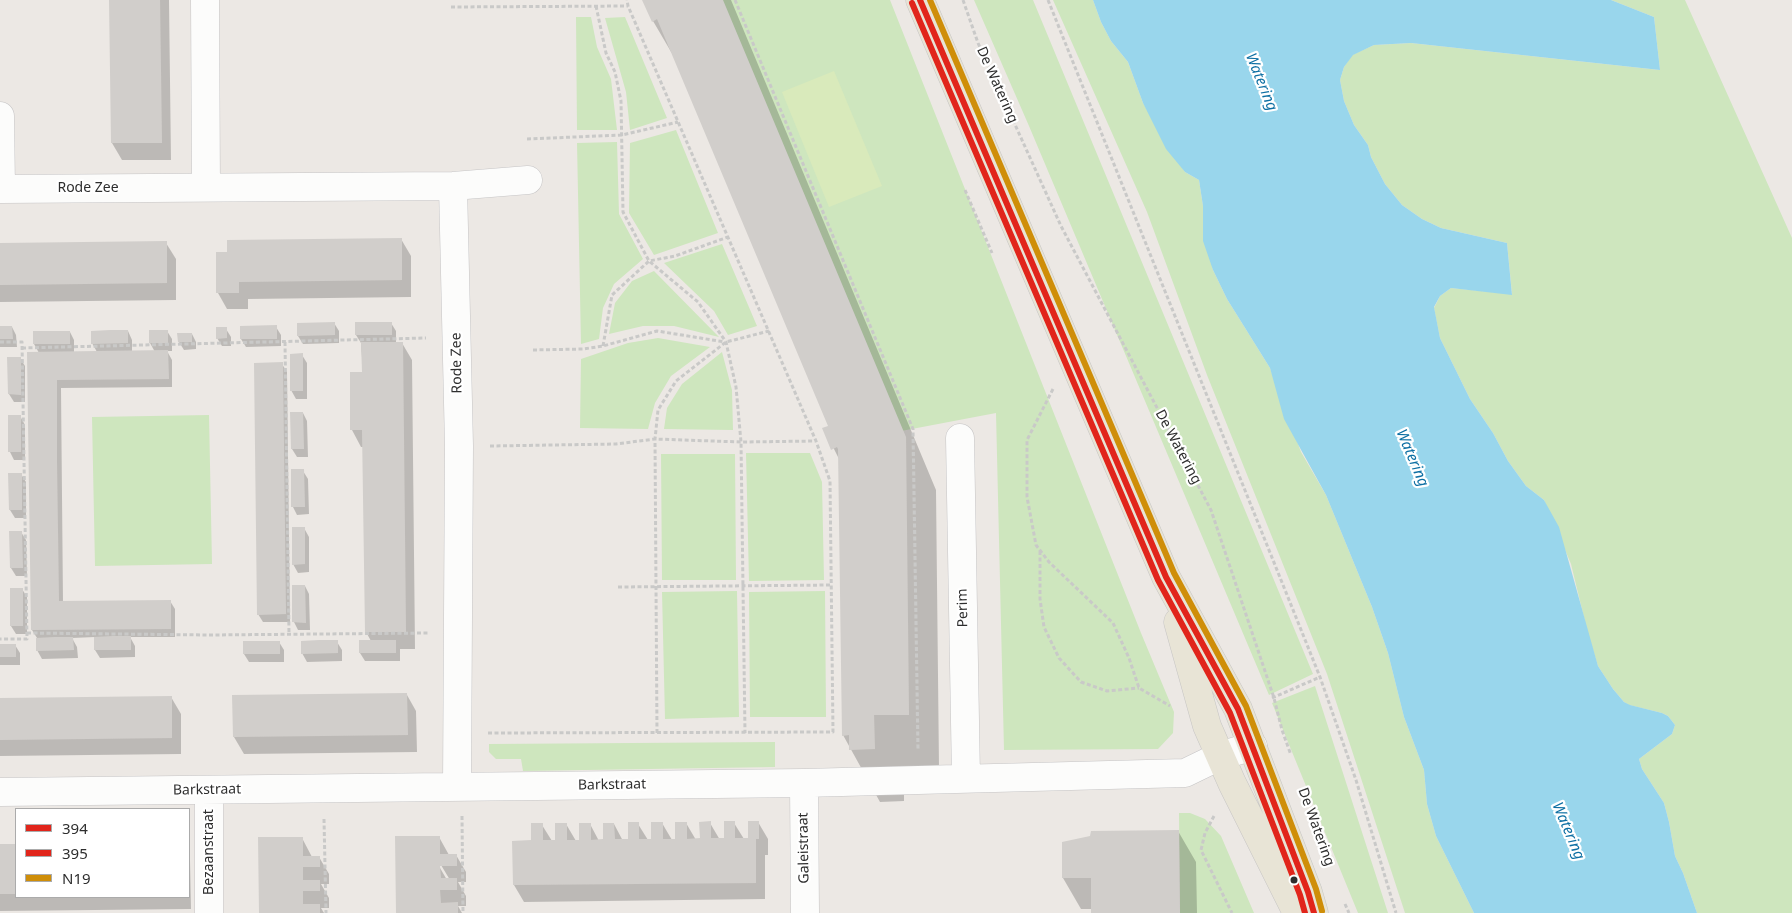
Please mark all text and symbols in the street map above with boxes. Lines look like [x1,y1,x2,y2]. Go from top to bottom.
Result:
street label: De Watering [973,44,1021,126]
water label: Watering [1241,50,1281,114]
street label: Rode Zee [57,180,119,196]
street label: Rode Zee [448,332,466,394]
street label: De Watering [1151,407,1205,487]
water label: Watering [1392,427,1432,489]
street label: Perim [954,588,972,628]
street label: Barkstraat [578,776,646,794]
street label: Barkstraat [173,781,241,799]
street label: De Watering [1294,786,1338,868]
water label: Watering [1548,800,1588,862]
legend [15,808,190,898]
street label: Bezaanstraat [201,809,217,895]
street label: Galeistraat [795,812,813,884]
text: 394 [62,818,88,838]
text: 395 [62,843,88,863]
text: N19 [62,868,91,888]
unlabelled marker [1289,875,1299,885]

